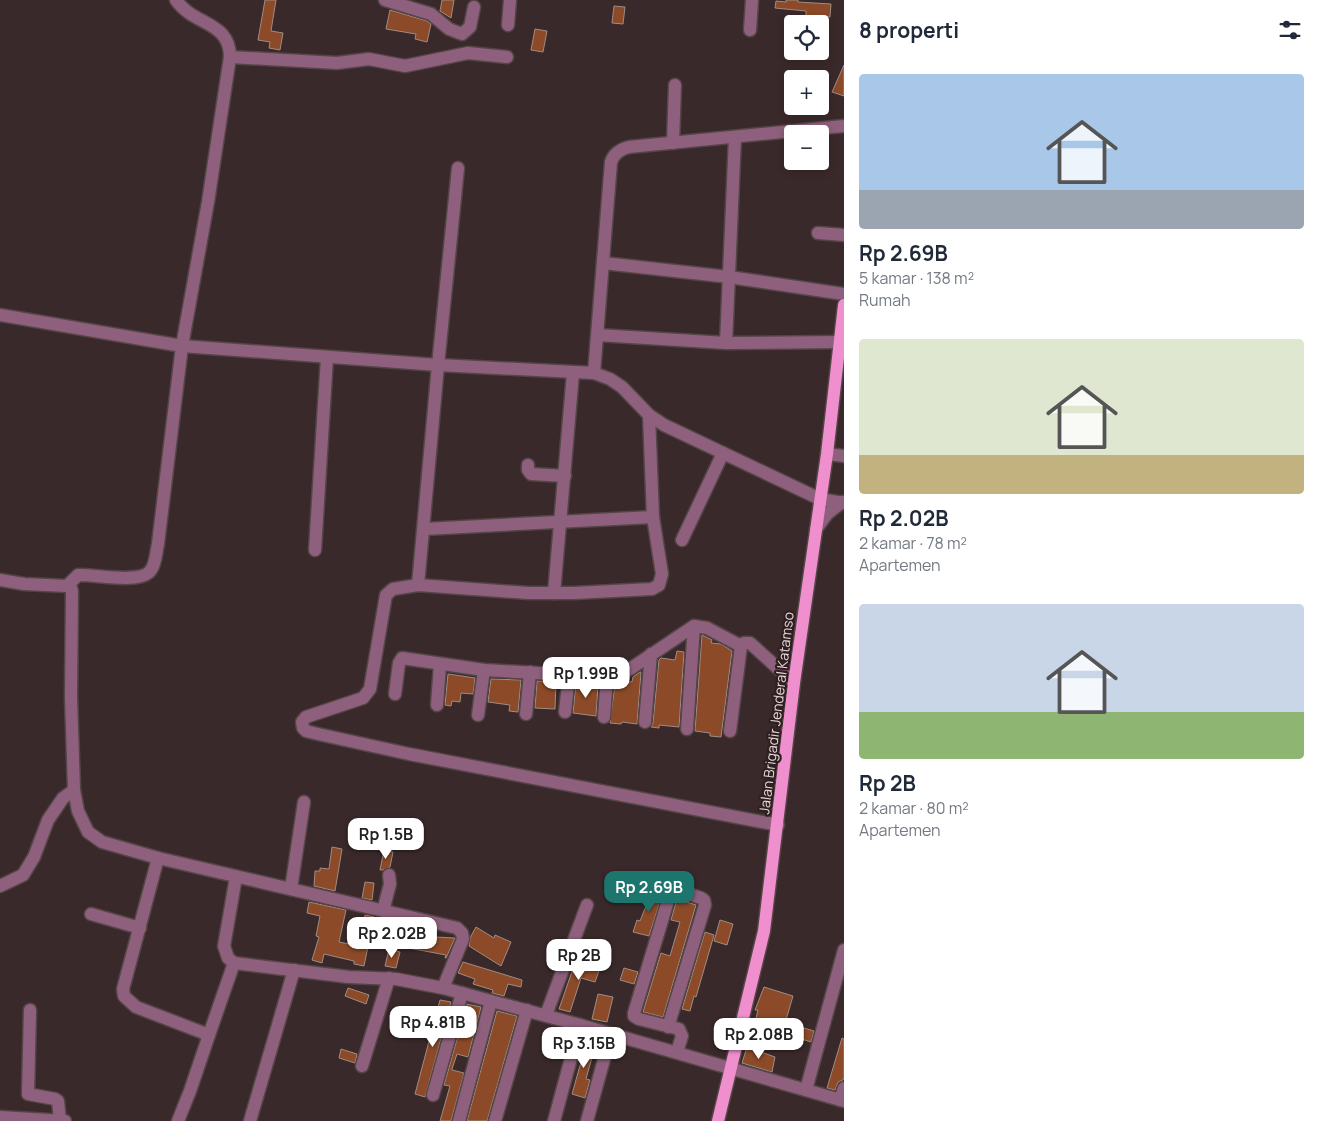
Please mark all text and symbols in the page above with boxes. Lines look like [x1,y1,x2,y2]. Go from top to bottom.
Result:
map controls [784,15,829,170]
button: locate [784,15,829,60]
text: 8 properti [859,16,959,44]
icon: filters [1276,16,1304,44]
button: + [784,70,829,115]
icon: home [1037,107,1127,197]
button: − [784,125,829,170]
text: Rp 2.69B [859,239,948,267]
text: 5 kamar · 138 m² [859,267,974,289]
text: Rumah [859,289,911,311]
icon: home [1037,372,1127,462]
text: Rp 2.02B [859,504,948,532]
text: 2 kamar · 78 m² [859,532,967,554]
text: Apartemen [859,554,941,576]
street label: Jalan Brigadir Jenderal Katamso [754,611,798,815]
icon: home [1037,637,1127,727]
pin: Rp 1.99B [534,656,638,699]
text: Rp 1.99B [554,662,618,684]
text: Rp 2B [859,769,916,797]
text: 2 kamar · 80 m² [859,797,969,819]
pin: Rp 1.5B [340,818,432,860]
text: Apartemen [859,819,941,841]
text: Rp 1.5B [359,823,413,845]
pin: Rp 2.69B [597,870,701,913]
text: Rp 2.69B [615,876,683,898]
pin: Rp 2.02B [340,916,444,959]
text: Rp 2.02B [358,922,426,944]
pin: Rp 2B [544,938,614,981]
text: Rp 2B [557,944,601,966]
pin: Rp 4.81B [381,1006,485,1048]
text: Rp 4.81B [401,1011,465,1033]
pin: Rp 2.08B [707,1018,811,1060]
text: Rp 2.08B [725,1023,793,1045]
pin: Rp 3.15B [532,1026,636,1069]
text: Rp 3.15B [553,1032,615,1054]

